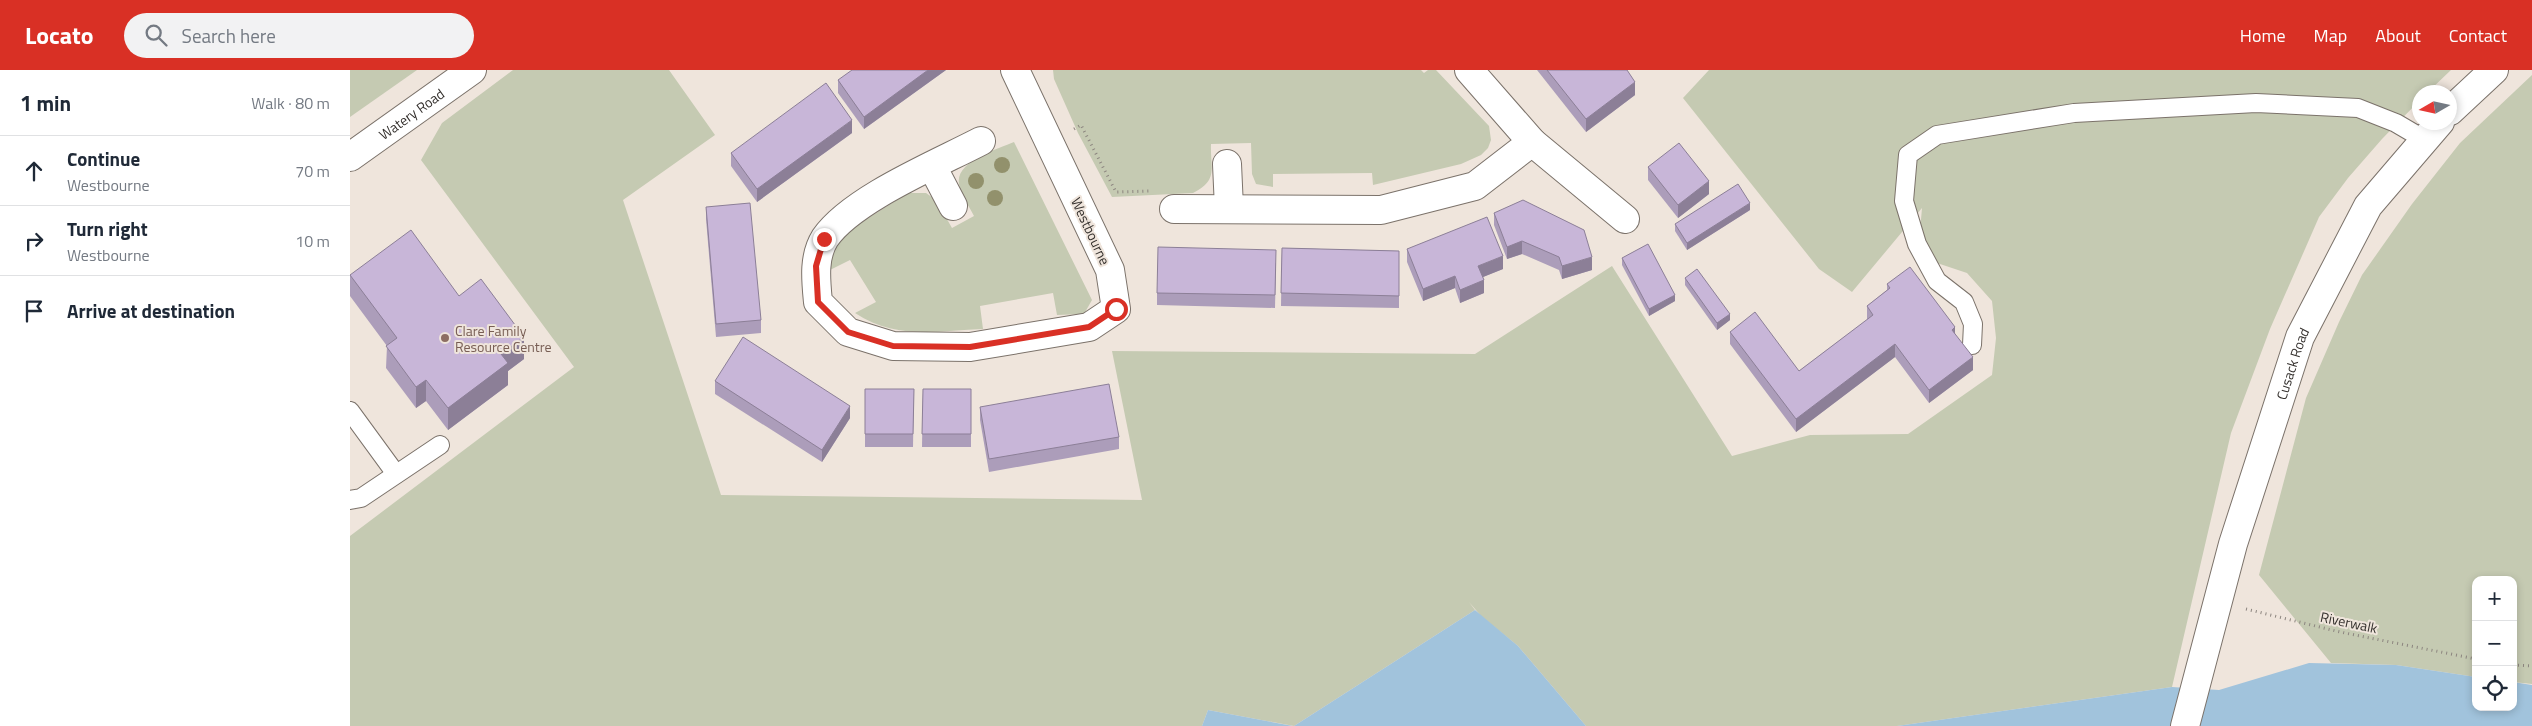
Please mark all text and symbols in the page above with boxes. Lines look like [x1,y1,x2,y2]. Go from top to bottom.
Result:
search box [124,13,474,58]
text: Locato [25,17,94,53]
icon: search [142,21,170,49]
text: Search here [182,21,276,50]
text: Home [2240,22,2286,49]
text: Map [2314,22,2347,49]
text: About [2375,22,2421,49]
text: Contact [2449,22,2507,49]
street label: Watery Road [374,83,448,144]
north arrow [2412,85,2457,130]
text: 1 min [20,87,71,119]
text: Walk · 80 m [251,91,330,115]
text: Continue [67,144,140,173]
icon: ahead [20,157,48,185]
text: 70 m [295,159,330,183]
text: Westbourne [67,173,150,197]
street label: Westbourne [1066,194,1116,268]
text: Turn right [67,214,148,243]
icon: right [20,227,48,255]
route end [813,228,836,251]
text: 10 m [295,229,330,253]
text: Westbourne [67,243,150,267]
text: Arrive at destination [67,296,235,325]
icon: arrive [20,297,48,325]
route start [1105,298,1128,321]
place label: Clare Family Resource Centre [455,320,552,357]
street label: Cusack Road [2270,324,2314,402]
marker: Clare Family Resource Centre [439,332,451,344]
map controls [2472,576,2517,711]
button: + [2472,576,2517,621]
street label: Riverwalk [2319,606,2380,638]
button: − [2472,621,2517,666]
button: locate [2472,666,2517,711]

